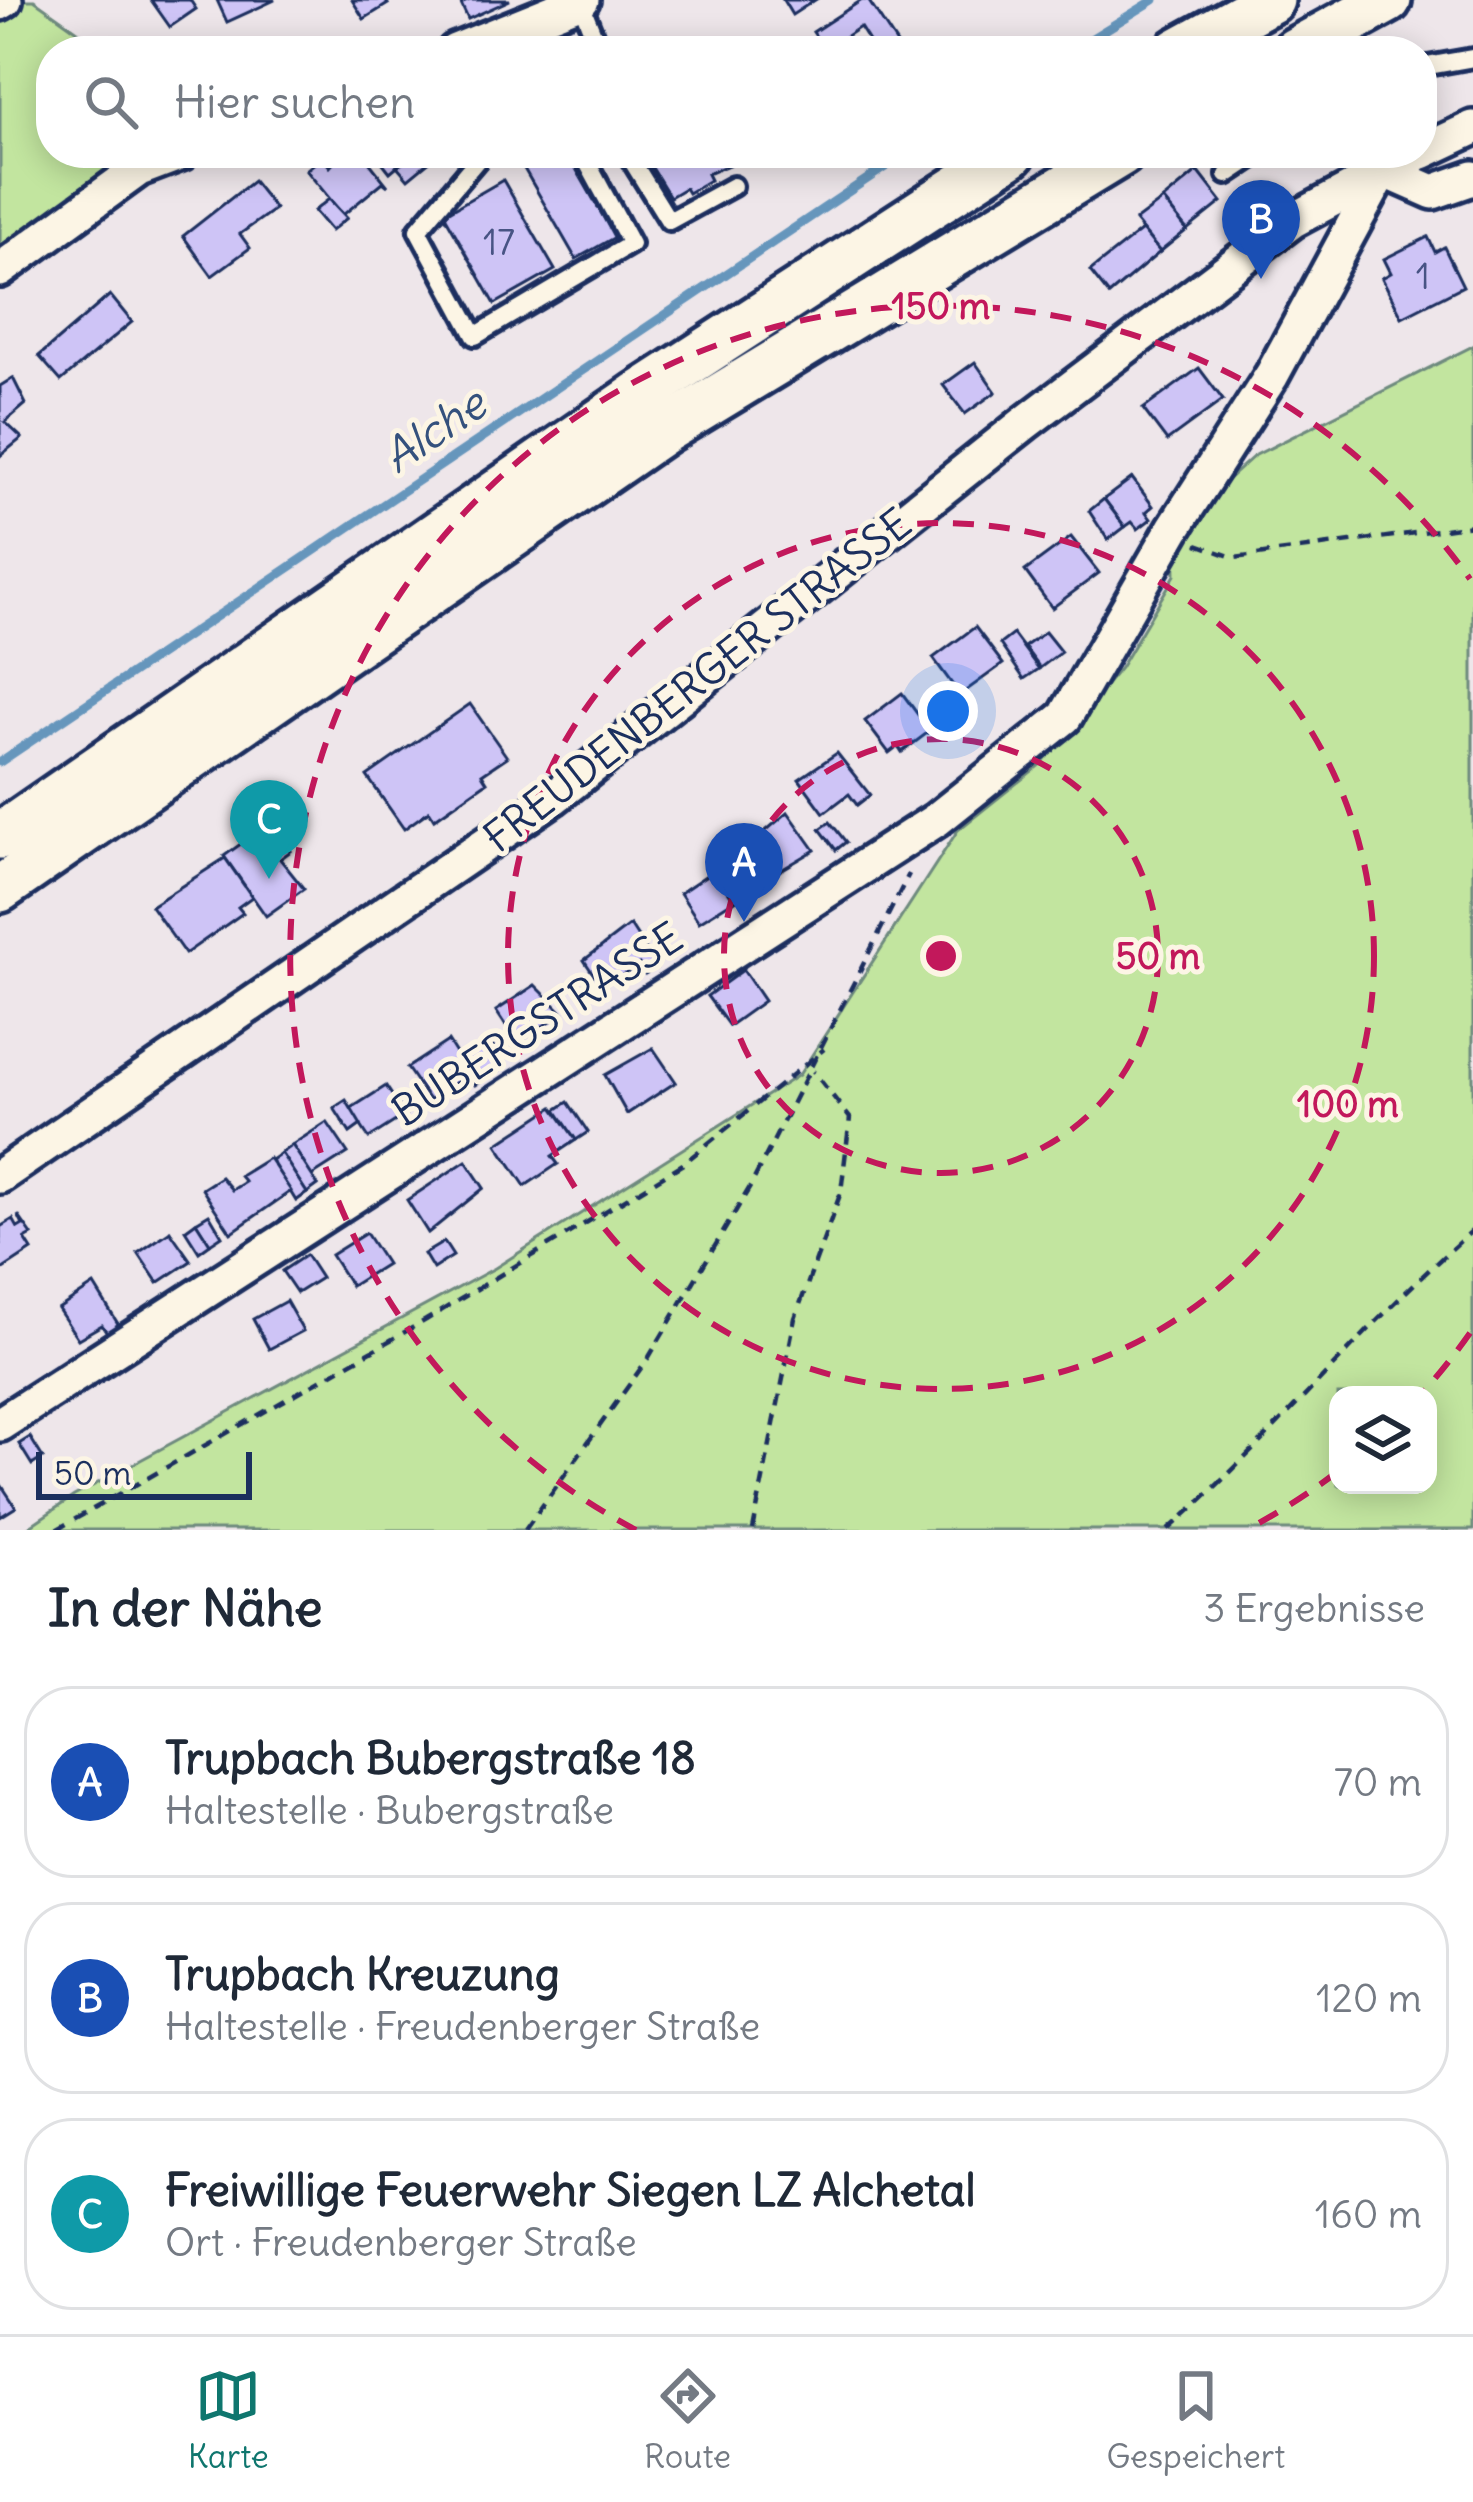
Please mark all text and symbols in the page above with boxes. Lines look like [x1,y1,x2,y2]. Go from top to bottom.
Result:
search box [36,36,1437,168]
icon: search [78,69,144,135]
text: Hier suchen [174,74,415,130]
pin: B [1222,180,1300,279]
house number: 17 [483,220,515,265]
house number: 1 [1416,254,1430,299]
text: 150 m [892,284,990,329]
water label: Alche [372,374,498,485]
street label: FREUDENBERGER STRASSE [473,498,921,862]
your location [918,681,978,741]
pin: C [230,780,308,879]
pin: A [705,823,783,922]
street label: BUBERGSTRASSE [382,911,692,1137]
text: 50 m [1116,934,1200,979]
centre of rings [920,935,962,977]
text: 100 m [1297,1082,1399,1127]
map controls [1329,1386,1437,1494]
button: layers [1329,1386,1437,1494]
scale bar [36,1446,252,1499]
text: 50 m [54,1452,131,1494]
text: In der Nähe [48,1576,323,1640]
text: 3 Ergebnisse [1203,1584,1425,1633]
text: Trupbach Bubergstraße 18 [165,1730,696,1786]
text: A [77,1758,103,1807]
text: 70 m [1334,1758,1422,1807]
text: Haltestelle · Bubergstraße [165,1786,614,1835]
text: Trupbach Kreuzung [165,1946,560,2002]
text: B [77,1974,103,2023]
text: 120 m [1316,1974,1422,2023]
text: Haltestelle · Freudenberger Straße [165,2002,760,2051]
text: Freiwillige Feuerwehr Siegen LZ Alchetal [165,2162,976,2218]
text: C [77,2190,103,2239]
text: 160 m [1315,2190,1422,2239]
text: Ort · Freudenberger Straße [165,2218,637,2267]
tab: Karte [188,2363,269,2477]
tab: Route [644,2363,731,2477]
tab: Gespeichert [1106,2363,1285,2477]

